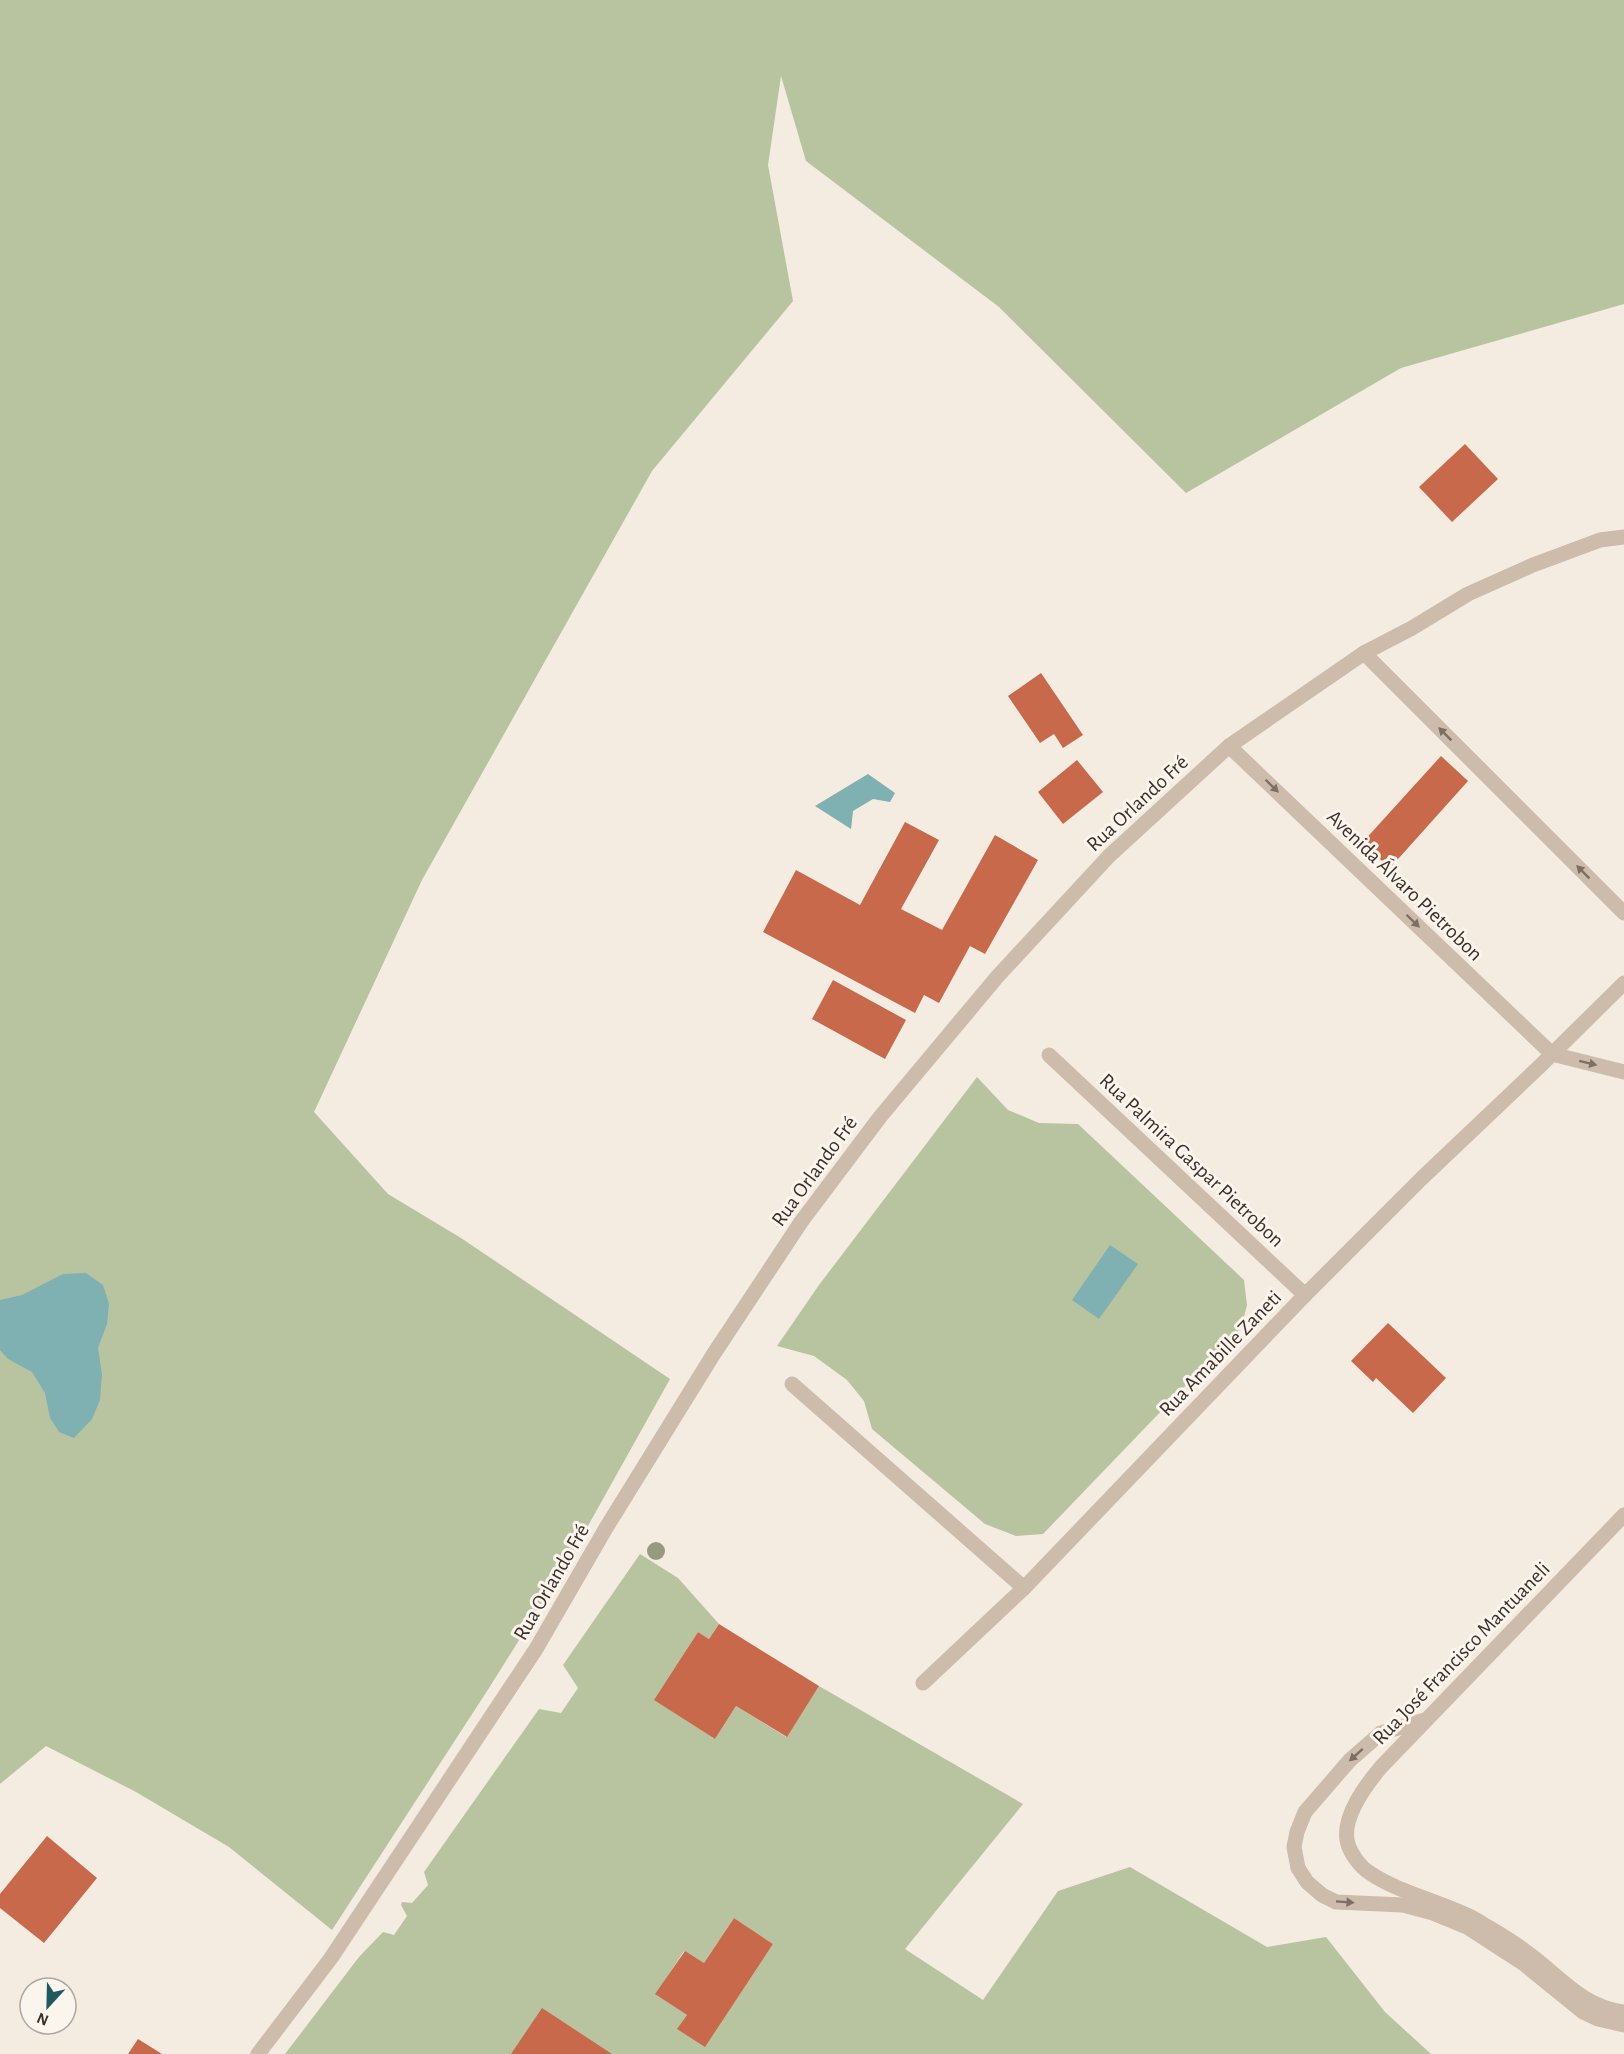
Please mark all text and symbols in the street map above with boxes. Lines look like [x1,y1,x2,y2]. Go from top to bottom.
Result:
one-way arrow [1438,727,1452,741]
street label: Rua Orlando Fré [1083,751,1192,855]
one-way arrow [1264,779,1278,793]
street label: Avenida Álvaro Pietrobon [1323,804,1488,965]
one-way arrow [1576,865,1590,879]
one-way arrow [1405,914,1420,928]
one-way arrow [1579,1059,1597,1069]
street label: Rua Palmira Gaspar Pietrobon [1095,1070,1288,1251]
street label: Rua Orlando Fré [768,1112,861,1230]
street label: Rua Amabille Zaneti [1155,1286,1286,1420]
street label: Rua Orlando Fré [510,1521,593,1644]
street label: Rua José Francisco Mantuaneli [1369,1558,1554,1749]
one-way arrow [1348,1748,1363,1762]
one-way arrow [1335,1897,1354,1907]
north arrow [18,1976,78,2036]
text: N [35,2009,51,2028]

